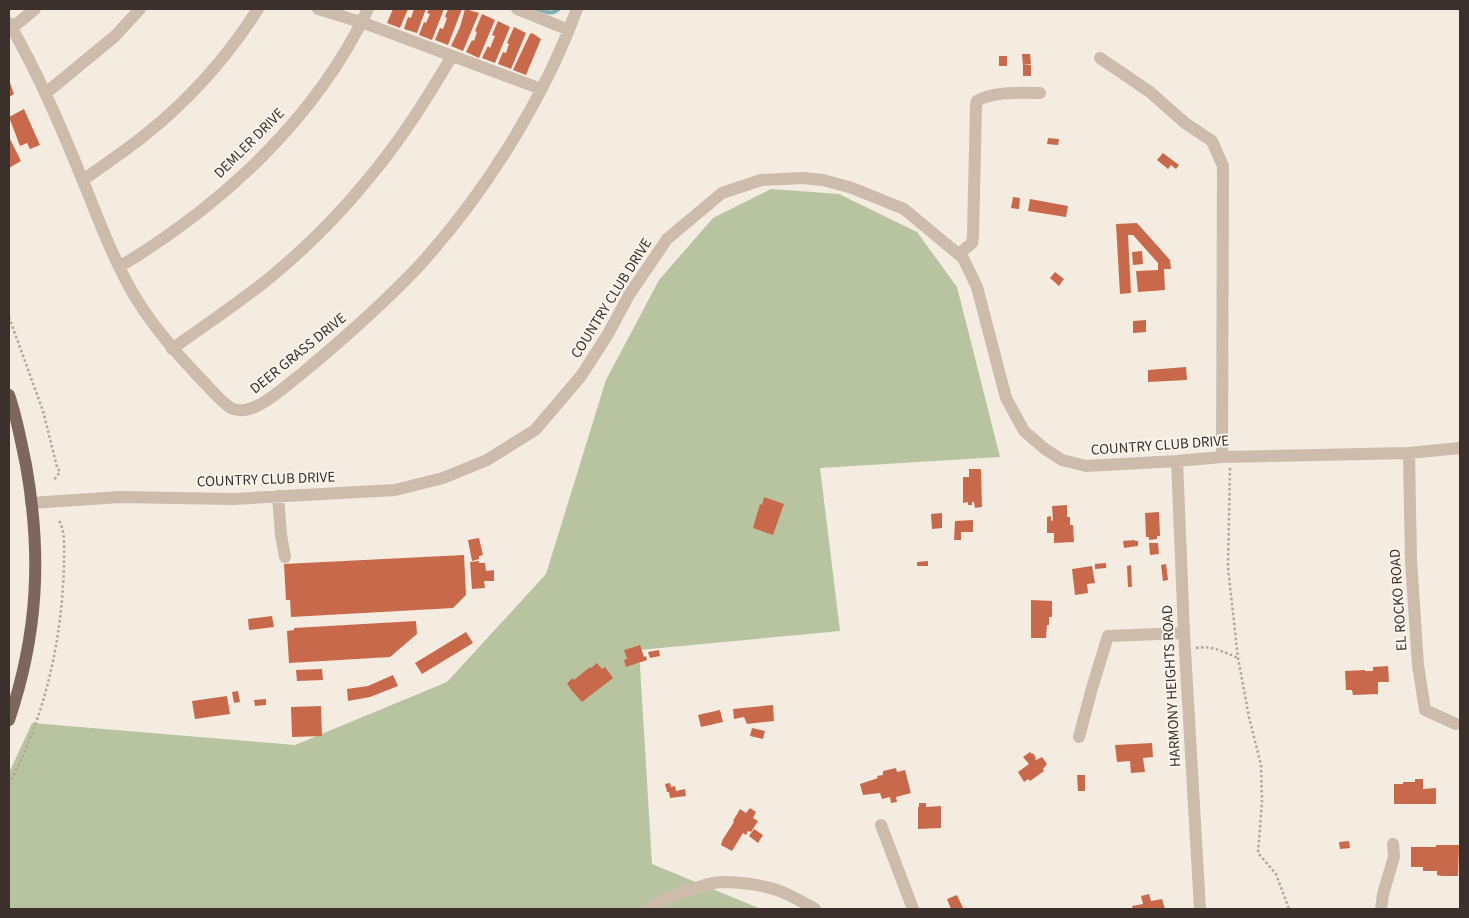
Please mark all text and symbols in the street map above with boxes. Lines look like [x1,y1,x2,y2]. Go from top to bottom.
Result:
street label: DEMLER DRIVE [209,103,289,183]
street label: COUNTRY CLUB DRIVE [566,234,657,363]
street label: DEER GRASS DRIVE [246,308,351,399]
street label: COUNTRY CLUB DRIVE [1090,430,1230,461]
street label: COUNTRY CLUB DRIVE [196,467,336,492]
street label: EL ROCKO ROAD [1384,548,1413,652]
street label: HARMONY HEIGHTS ROAD [1157,605,1186,767]

